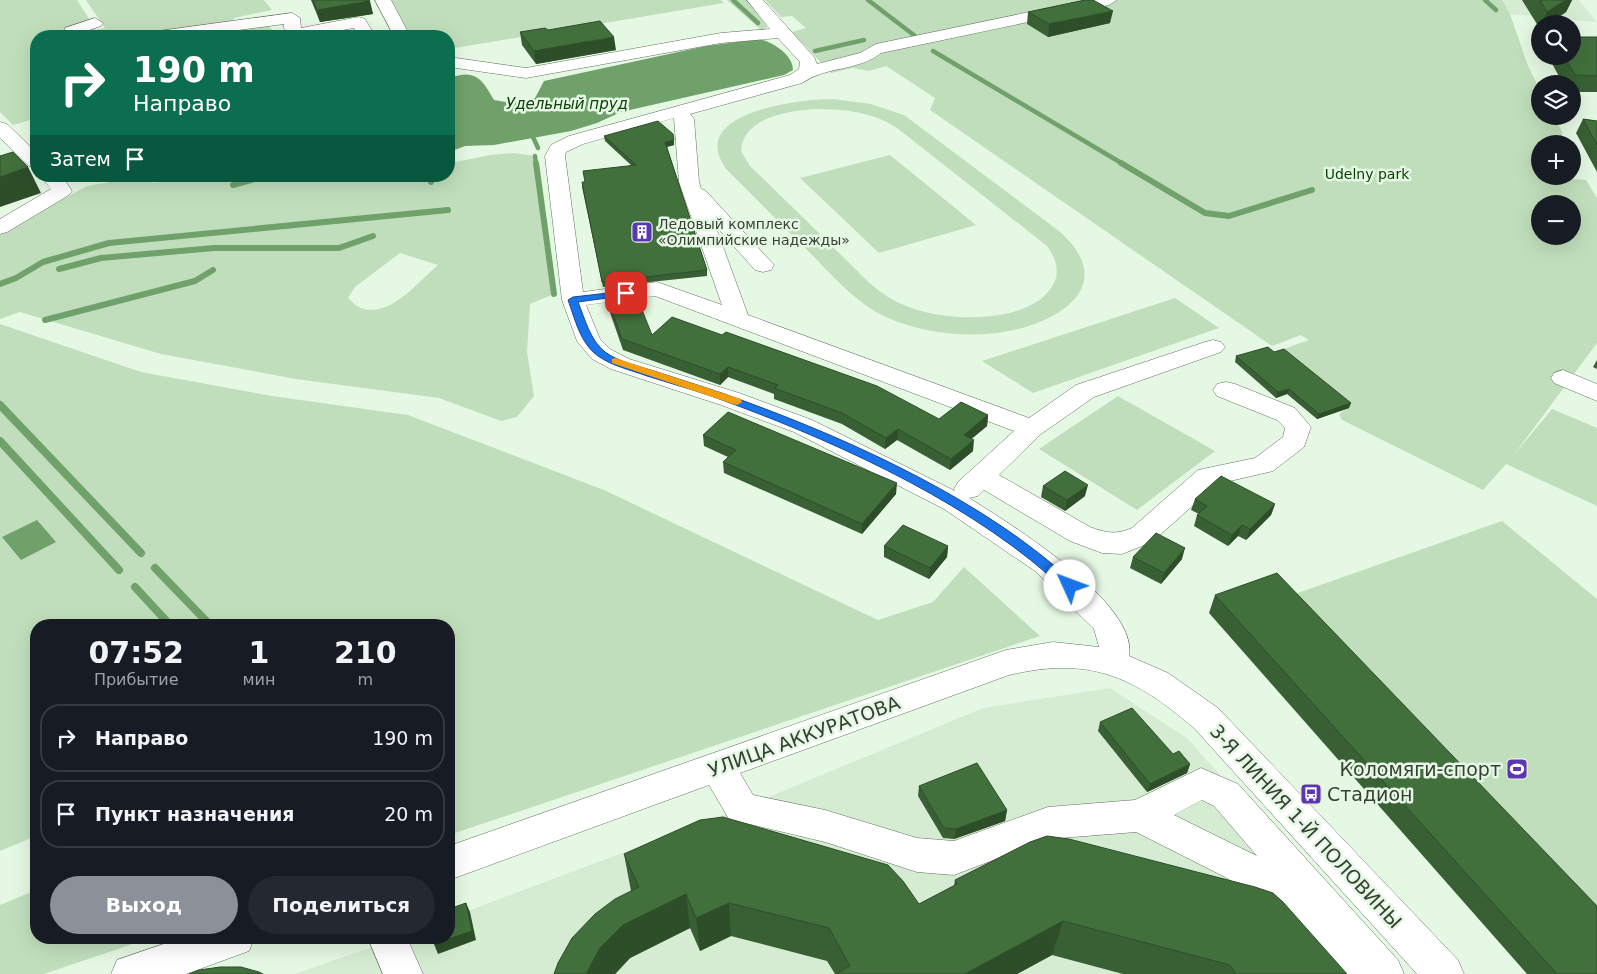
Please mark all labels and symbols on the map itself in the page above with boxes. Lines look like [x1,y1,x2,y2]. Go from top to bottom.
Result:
water label: Удельный пруд [506,95,628,113]
park label: Udelny park [1325,166,1410,182]
place label: Ледовый комплекс «Олимпийские надежды» [658,216,850,248]
building icon: Ледовый комплекс «Олимпийские надежды» [630,220,654,244]
pin [605,272,647,314]
position arrow [1043,559,1095,611]
street label: УЛИЦА АККУРАТОВА [705,691,903,781]
street label: 3-Я ЛИНИЯ 1-Й ПОЛОВИНЫ [1206,720,1406,932]
sports icon: Коломяги-спорт [1505,757,1529,781]
place label: Коломяги-спорт [1340,758,1501,780]
bus stop icon: Стадион [1299,782,1323,806]
place label: Стадион [1327,783,1413,805]

